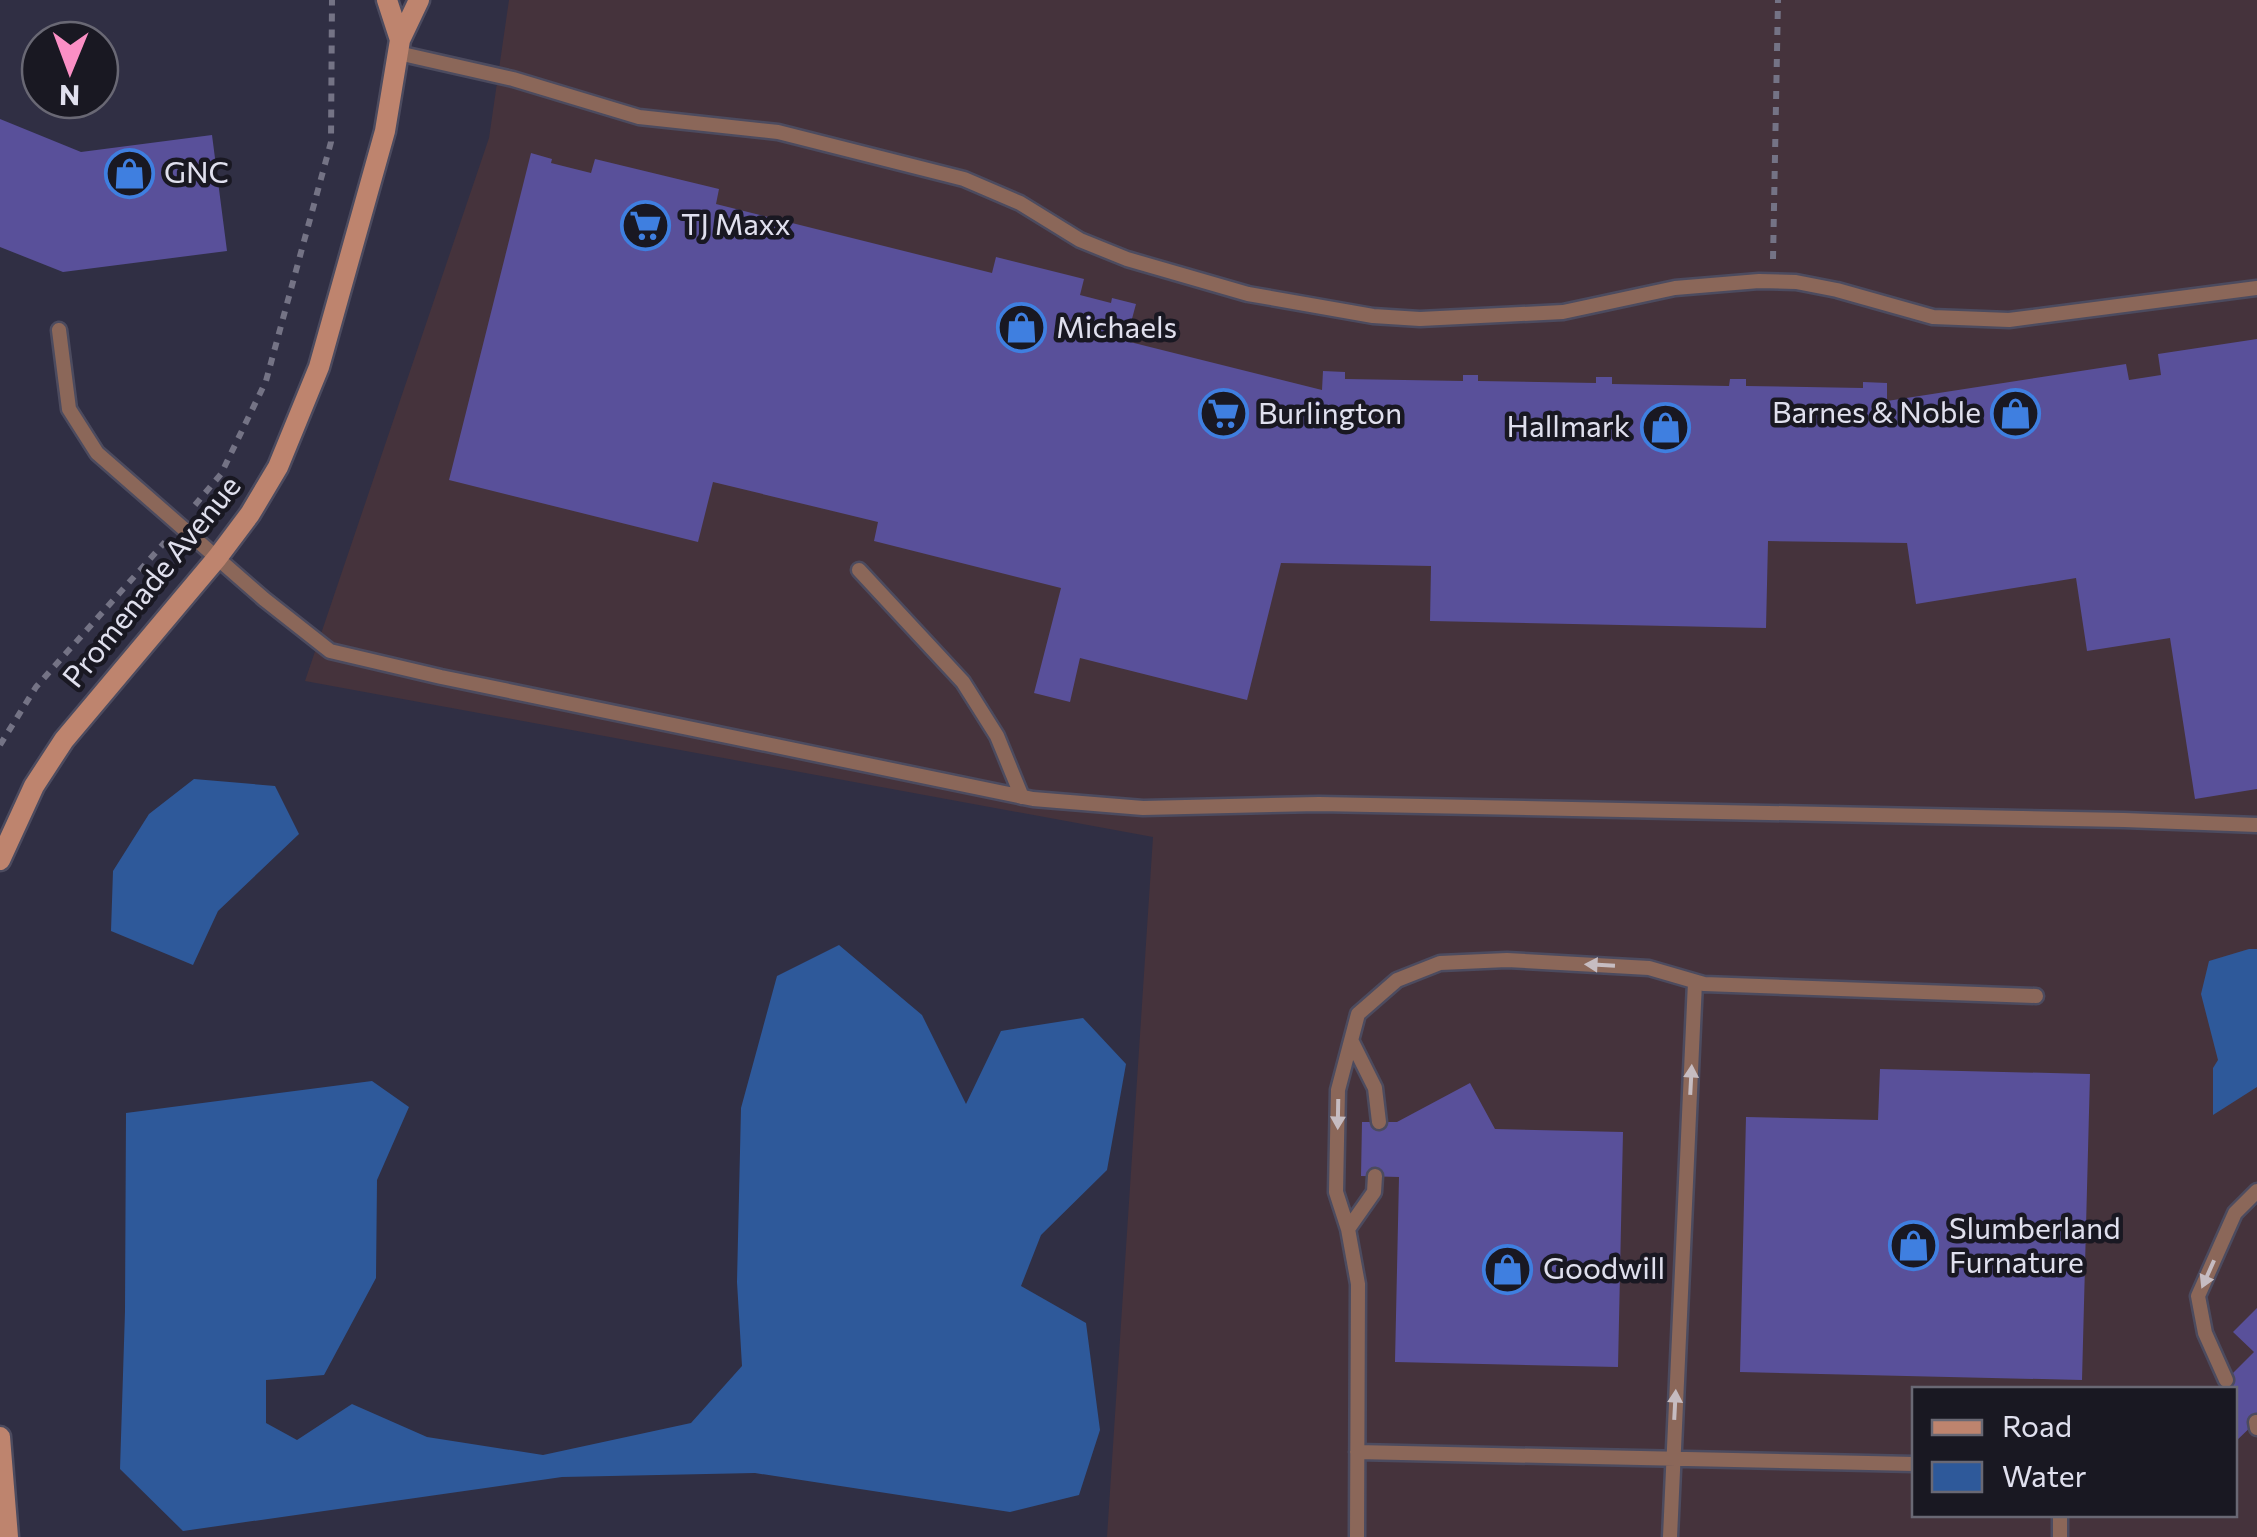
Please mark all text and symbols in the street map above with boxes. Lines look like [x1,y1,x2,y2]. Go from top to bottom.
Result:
north arrow [20,20,120,120]
text: N [59,79,80,113]
shop icon: GNC [103,147,155,199]
place label: GNC [164,152,229,189]
supermarket icon: TJ Maxx [620,199,672,251]
place label: TJ Maxx [681,204,791,241]
shop icon: Michaels [995,302,1047,354]
place label: Michaels [1056,307,1177,344]
shop icon: Barnes & Noble [1990,387,2042,439]
supermarket icon: Burlington [1197,388,1249,440]
place label: Barnes & Noble [1772,392,1981,429]
place label: Burlington [1258,393,1402,430]
shop icon: Hallmark [1639,401,1691,453]
place label: Hallmark [1506,406,1630,443]
street label: Promenade Avenue [53,467,247,694]
one-way arrow [1583,957,1615,973]
one-way arrow [1683,1063,1699,1095]
one-way arrow [1329,1098,1345,1130]
place label: Slumberland Furnature [1949,1208,2121,1279]
shop icon: Slumberland Furnature [1888,1220,1940,1272]
shop icon: Goodwill [1482,1243,1534,1295]
place label: Goodwill [1543,1248,1665,1285]
one-way arrow [2200,1259,2216,1289]
legend [1912,1387,2237,1517]
one-way arrow [1668,1388,1684,1420]
text: Road [2002,1406,2072,1443]
text: Water [2002,1456,2087,1493]

